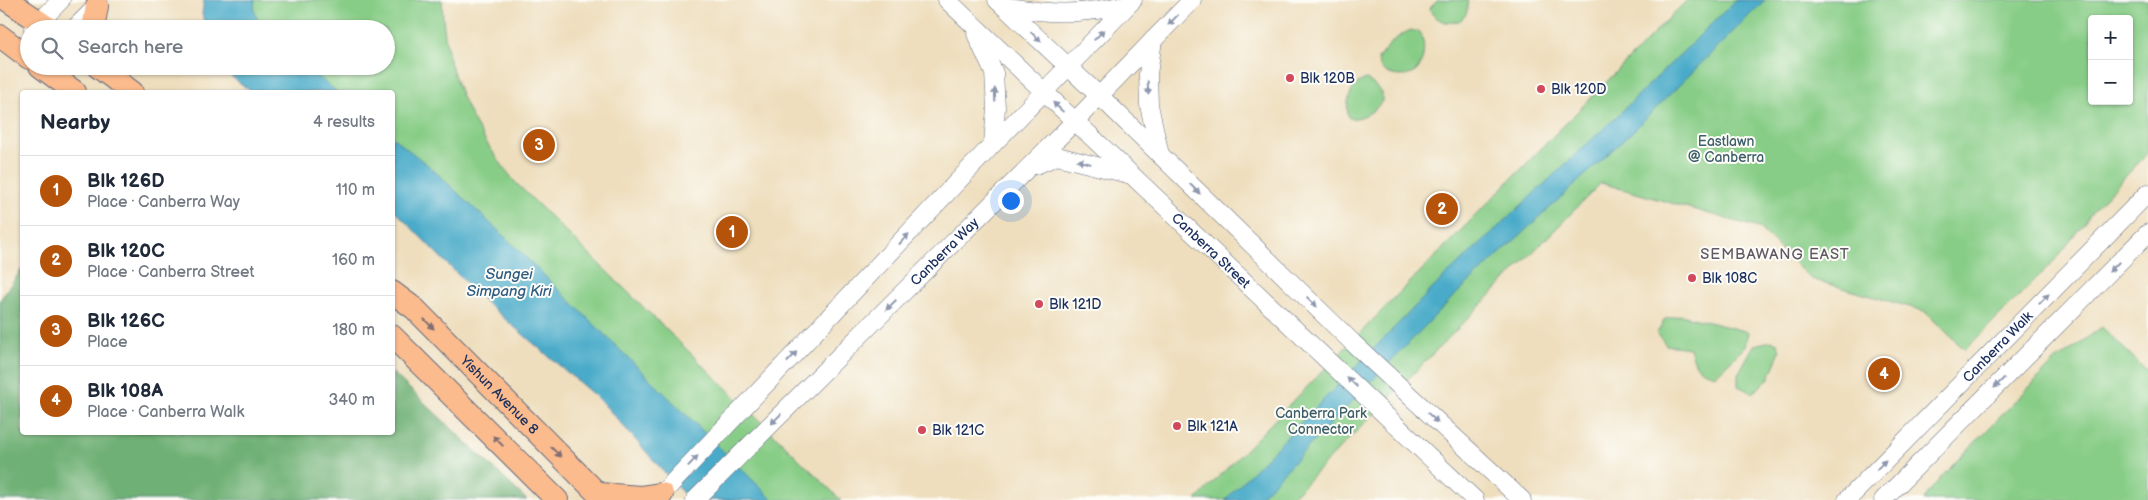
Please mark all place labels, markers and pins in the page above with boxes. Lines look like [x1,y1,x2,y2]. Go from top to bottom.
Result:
place label: Blk 120B [1300,70,1355,87]
marker: Blk 120B [1284,72,1296,84]
place label: Blk 120D [1551,81,1606,98]
marker: Blk 120D [1535,83,1547,95]
pin: 3 [523,126,555,164]
pin: 2 [1426,190,1458,228]
pin: 1 [716,213,748,251]
place label: Blk 108C [1702,270,1757,287]
marker: Blk 108C [1686,272,1698,284]
place label: Blk 121D [1049,296,1101,313]
marker: Blk 121D [1033,298,1045,310]
pin: 4 [1868,355,1900,393]
place label: Blk 121A [1187,418,1238,435]
marker: Blk 121A [1171,420,1183,432]
place label: Blk 121C [932,422,984,439]
marker: Blk 121C [916,424,928,436]

